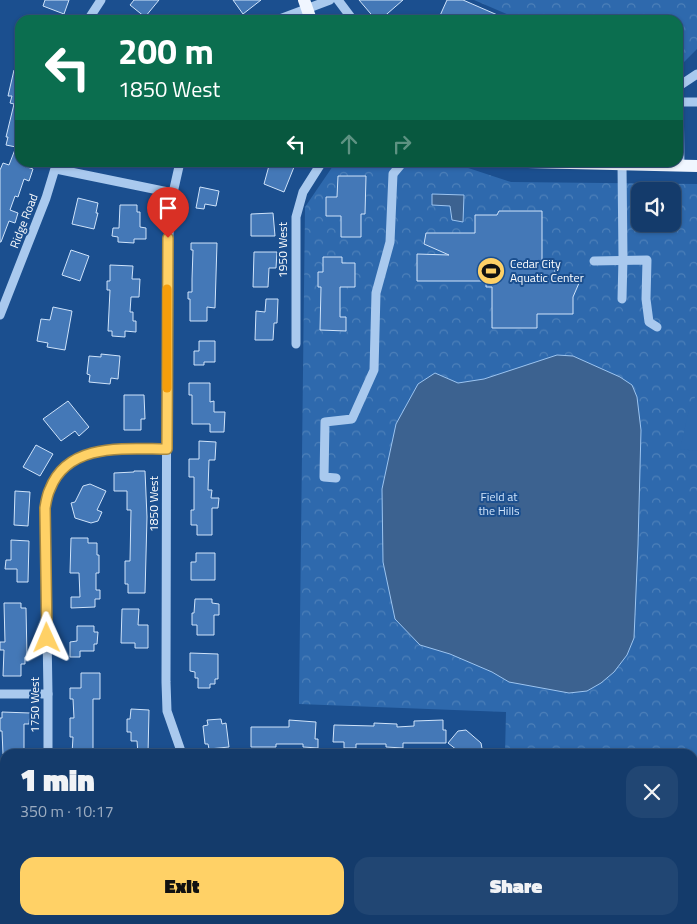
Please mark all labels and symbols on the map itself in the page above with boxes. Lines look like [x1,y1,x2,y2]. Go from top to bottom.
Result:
pin [147,187,189,238]
street label: Ridge Road [4,191,43,251]
street label: 1950 West [273,221,292,278]
place label: Cedar City Aquatic Center [510,254,584,287]
sports icon: Cedar City Aquatic Center [476,256,506,286]
street label: 1850 West [144,475,163,532]
park label: Field at the Hills [478,487,520,520]
position arrow [20,611,72,663]
street label: 1750 West [25,676,44,733]

